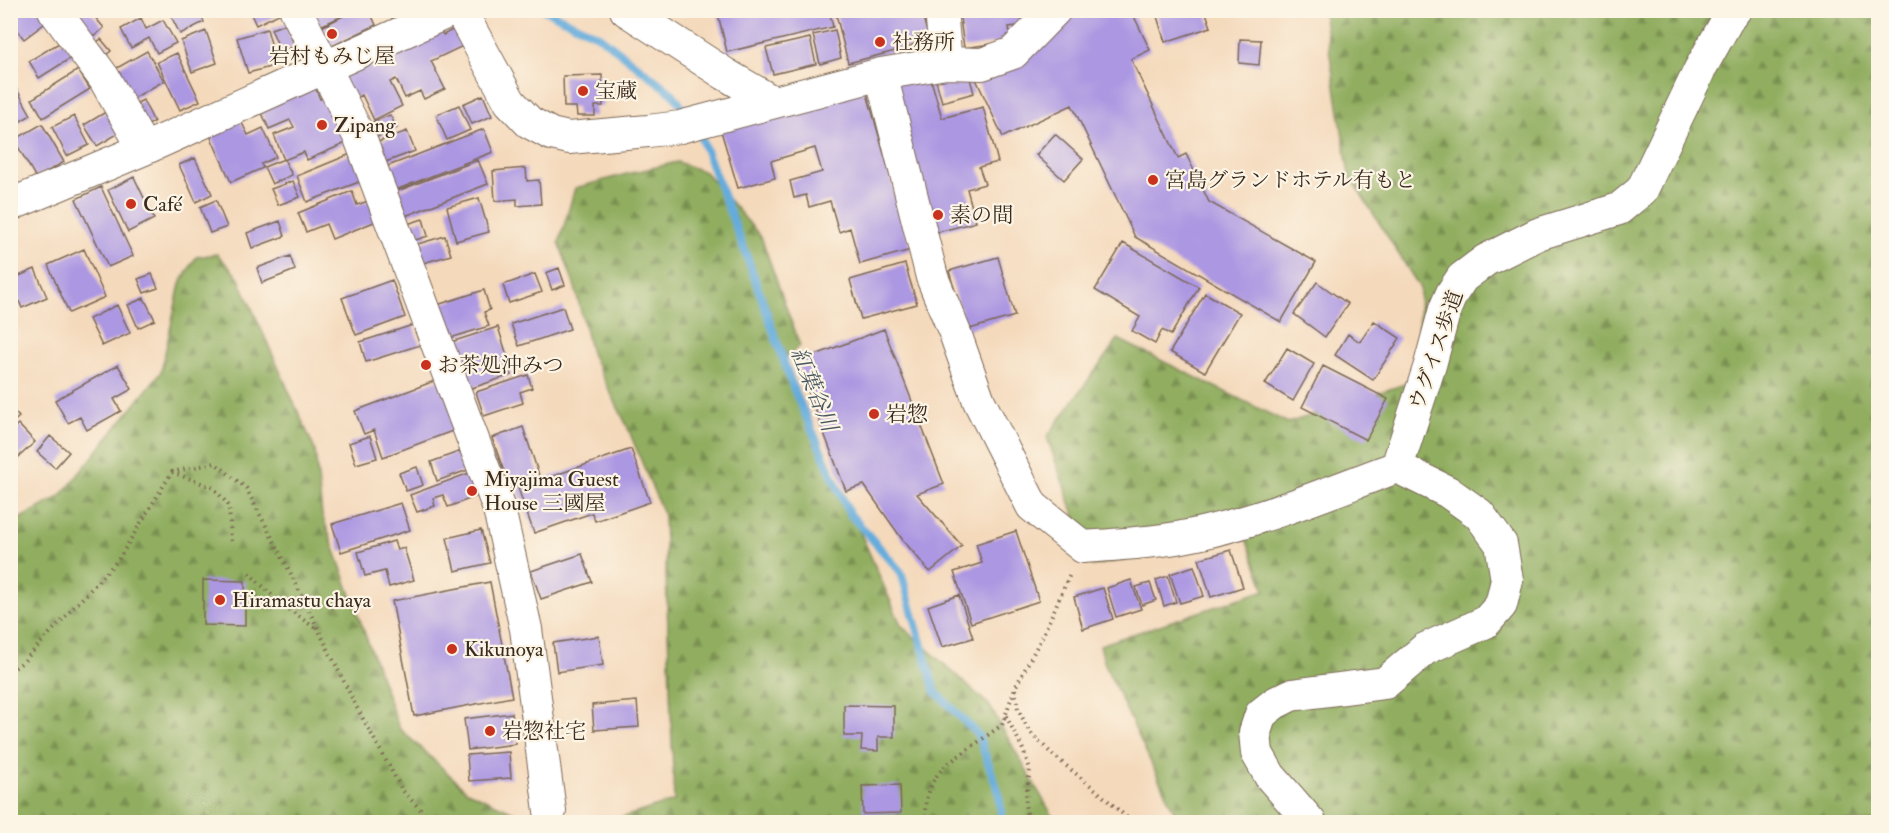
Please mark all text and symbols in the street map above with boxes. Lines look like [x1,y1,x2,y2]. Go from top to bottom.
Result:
marker: 岩村もみじ屋 [325,27,339,41]
place label: 社務所 [892,29,955,56]
marker: 社務所 [873,35,887,49]
place label: 岩村もみじ屋 [269,43,395,70]
place label: 宝蔵 [595,78,637,105]
marker: 宝蔵 [576,84,590,98]
place label: Zipang [334,112,396,139]
marker: Zipang [315,118,329,132]
place label: 宮島グランドホテル有もと [1165,167,1416,194]
marker: 宮島グランドホテル有もと [1146,173,1160,187]
place label: Café [143,191,183,218]
marker: Café [124,197,138,211]
place label: 素の間 [950,202,1013,229]
marker: 素の間 [931,208,945,222]
street label: ウグイス歩道 [1403,287,1470,414]
water label: 紅葉谷川 [785,343,844,437]
place label: お茶処沖みつ [438,352,564,379]
marker: お茶処沖みつ [419,358,433,372]
place label: 岩惣 [886,401,928,428]
marker: 岩惣 [867,407,881,421]
place label: Miyajima Guest House 三國屋 [484,466,619,517]
marker: Miyajima Guest House 三國屋 [465,484,479,498]
place label: Hiramastu chaya [232,587,372,614]
marker: Hiramastu chaya [213,593,227,607]
place label: Kikunoya [464,636,544,663]
marker: Kikunoya [445,642,459,656]
place label: 岩惣社宅 [502,718,586,745]
marker: 岩惣社宅 [483,724,497,738]

